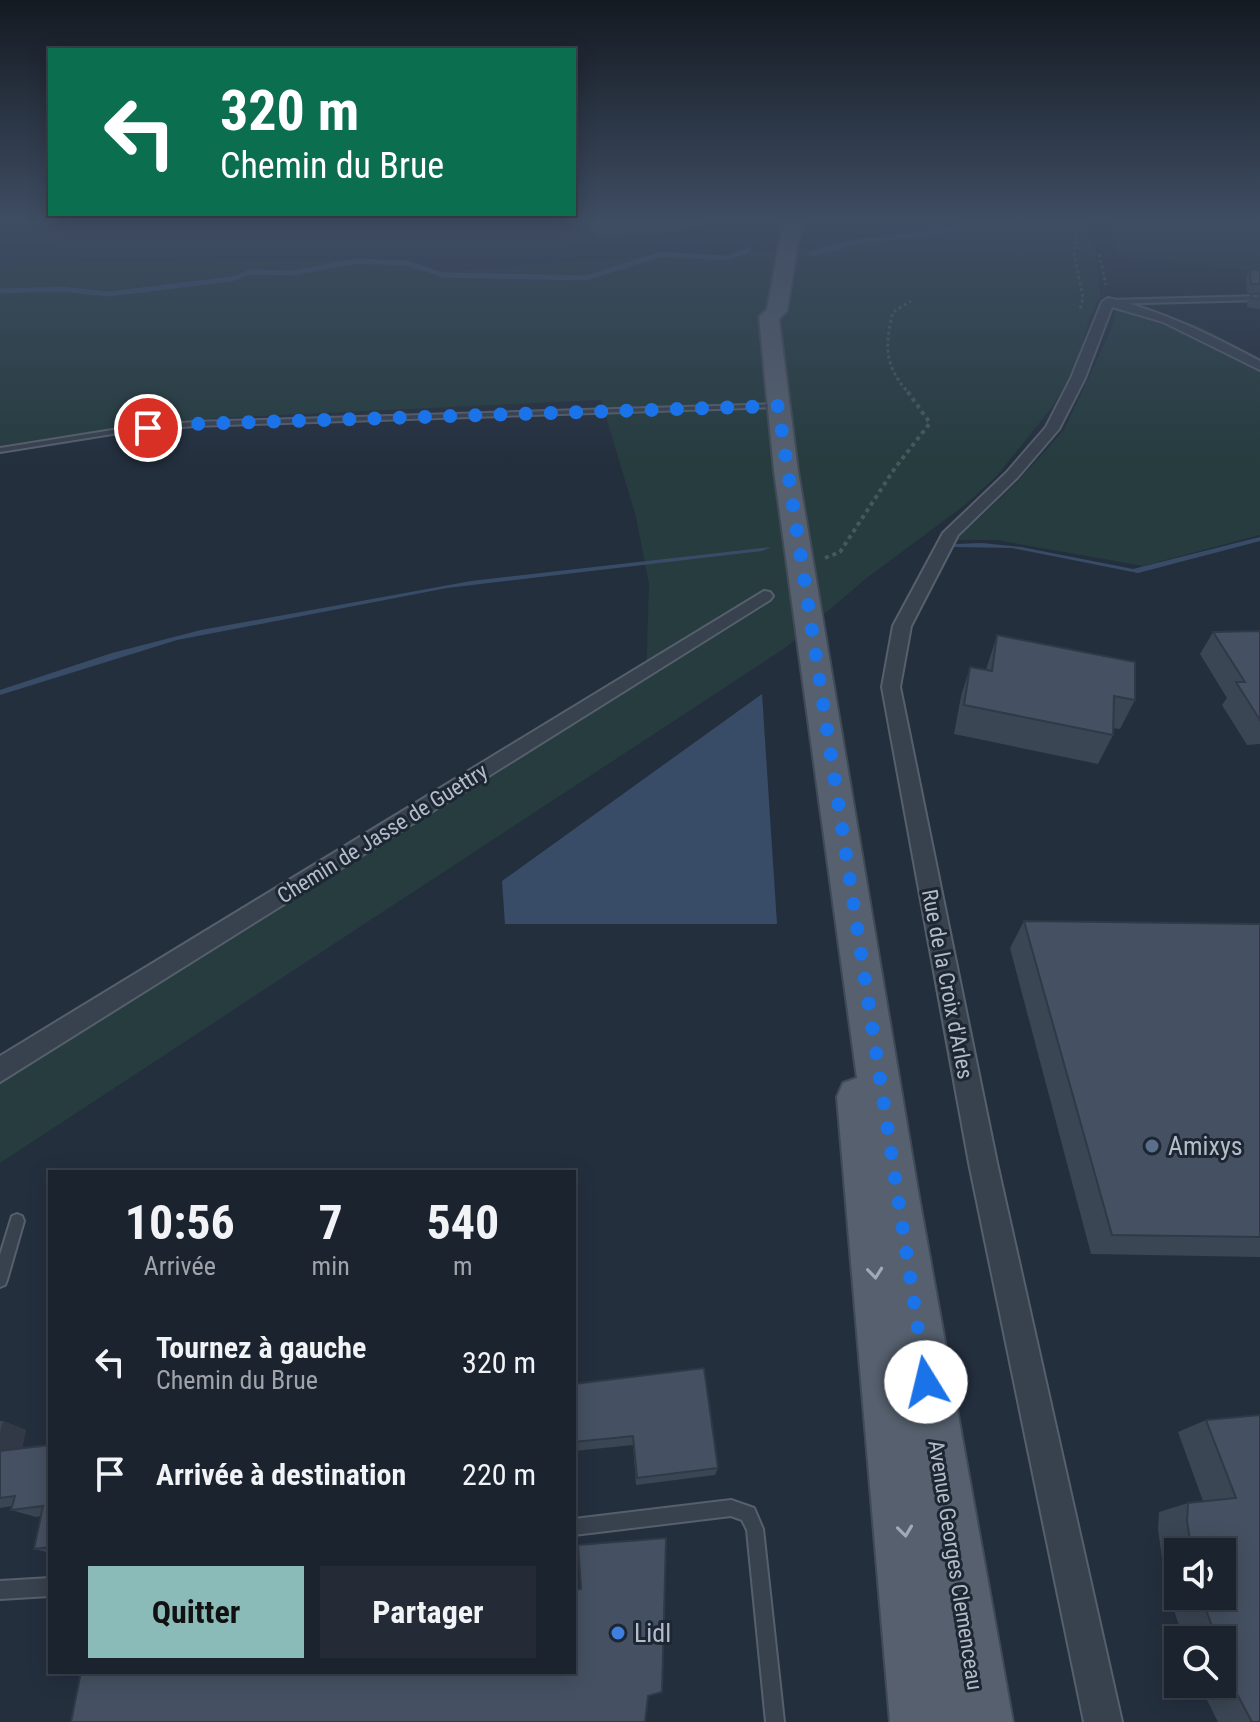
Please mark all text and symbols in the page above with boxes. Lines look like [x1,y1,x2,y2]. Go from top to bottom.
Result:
text: 320 m [220,78,359,144]
icon: left [88,80,192,184]
text: Chemin du Brue [220,145,444,187]
pin [114,394,182,462]
icon: arrive [126,406,170,450]
street label: Chemin de Jasse de Guettry [273,758,492,908]
street label: Rue de la Croix d'Arles [917,887,978,1081]
place label: Amixys [1168,1131,1243,1161]
marker: Amixys [1143,1137,1161,1155]
text: 10:56 [125,1194,235,1251]
text: 7 [319,1194,343,1251]
text: 540 [426,1194,499,1251]
text: Arrivée [144,1251,216,1281]
text: min [312,1251,350,1281]
text: m [453,1251,473,1281]
one-way arrow [866,1267,883,1280]
text: Tournez à gauche [156,1330,366,1365]
icon: left [88,1340,132,1384]
position arrow [884,1340,968,1424]
text: 320 m [462,1345,536,1380]
text: Chemin du Brue [156,1365,318,1395]
street label: Avenue Georges Clemenceau [923,1438,988,1692]
icon: arrive [88,1452,132,1496]
text: Arrivée à destination [156,1457,406,1492]
text: 220 m [462,1457,536,1492]
one-way arrow [897,1525,914,1538]
map controls [1164,1538,1236,1698]
button: sound [1164,1538,1236,1610]
button: Quitter [88,1566,304,1658]
button: Partager [320,1566,536,1658]
place label: Lidl [634,1618,671,1648]
marker: Lidl [609,1624,627,1642]
button: search [1164,1626,1236,1698]

